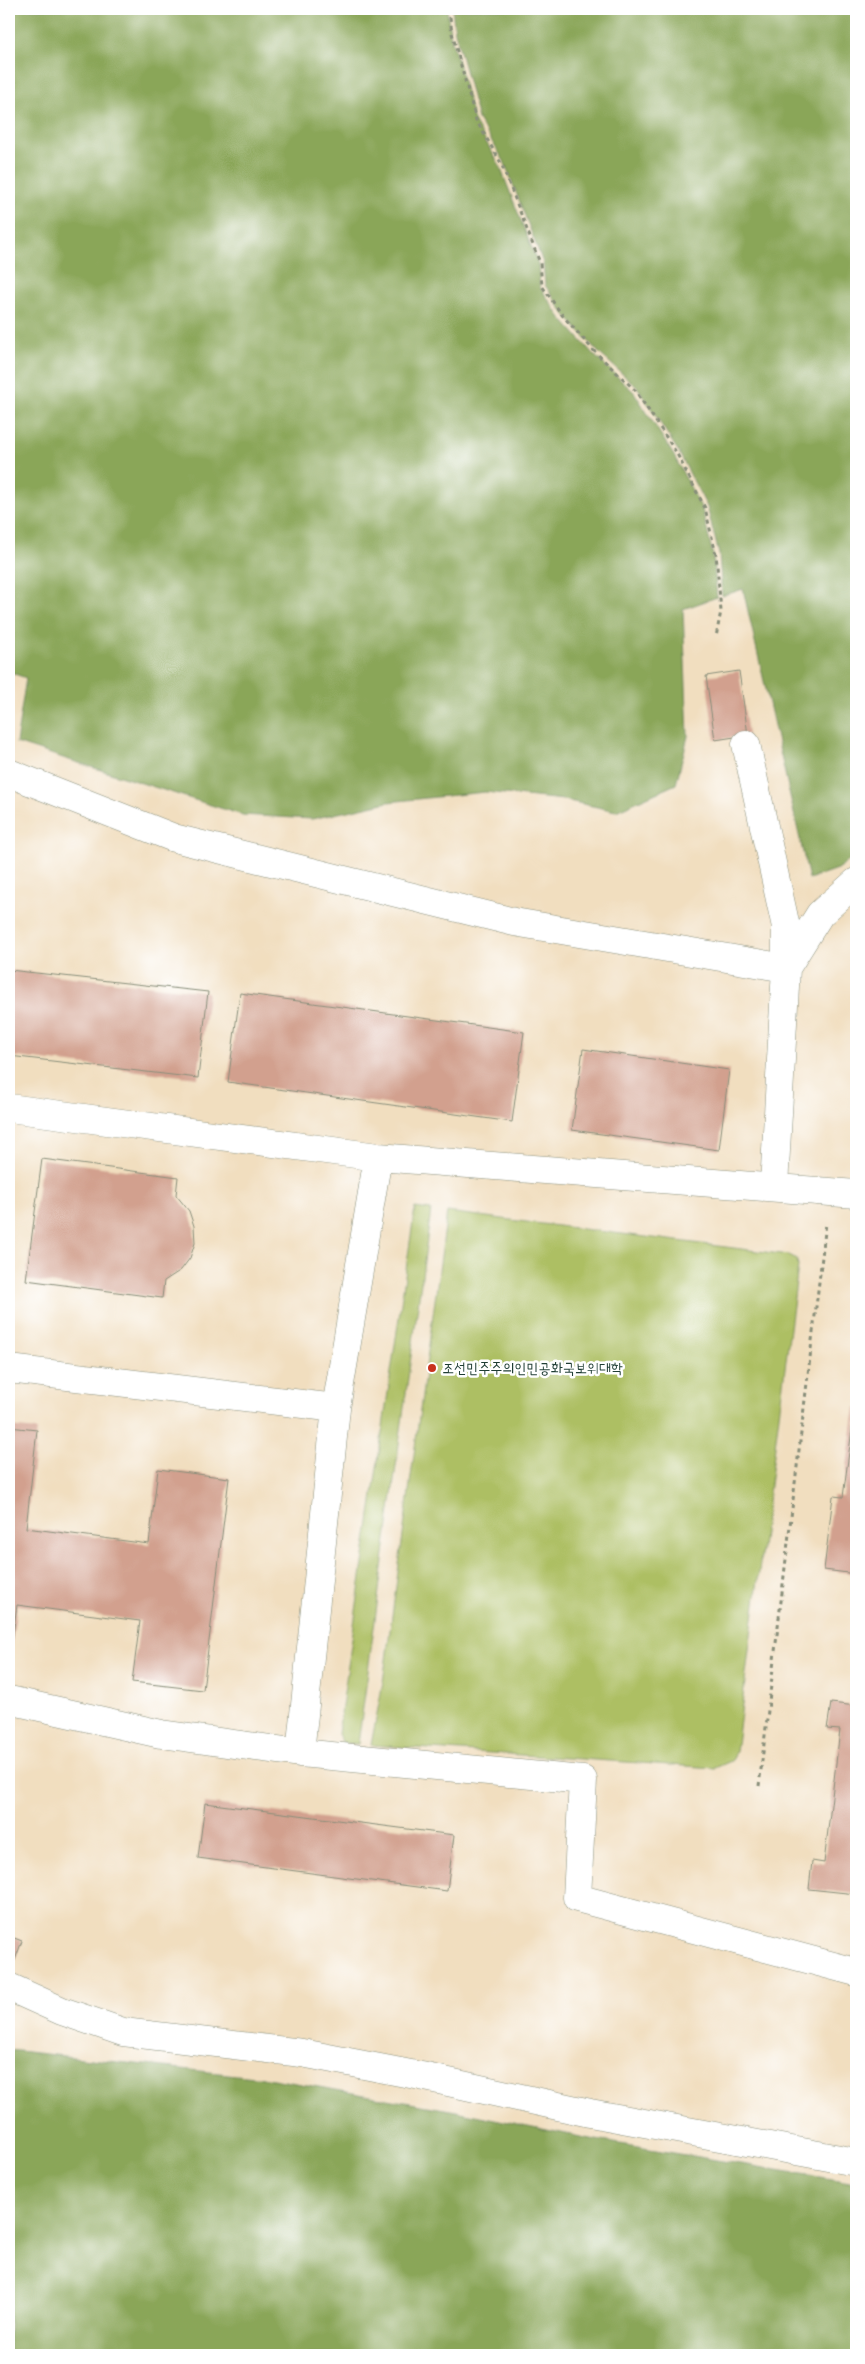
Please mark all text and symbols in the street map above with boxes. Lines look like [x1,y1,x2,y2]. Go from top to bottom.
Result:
place label: 조선민주주의인민공화국보위대학 [442,1355,623,1381]
marker: 조선민주주의인민공화국보위대학 [426,1362,438,1374]

